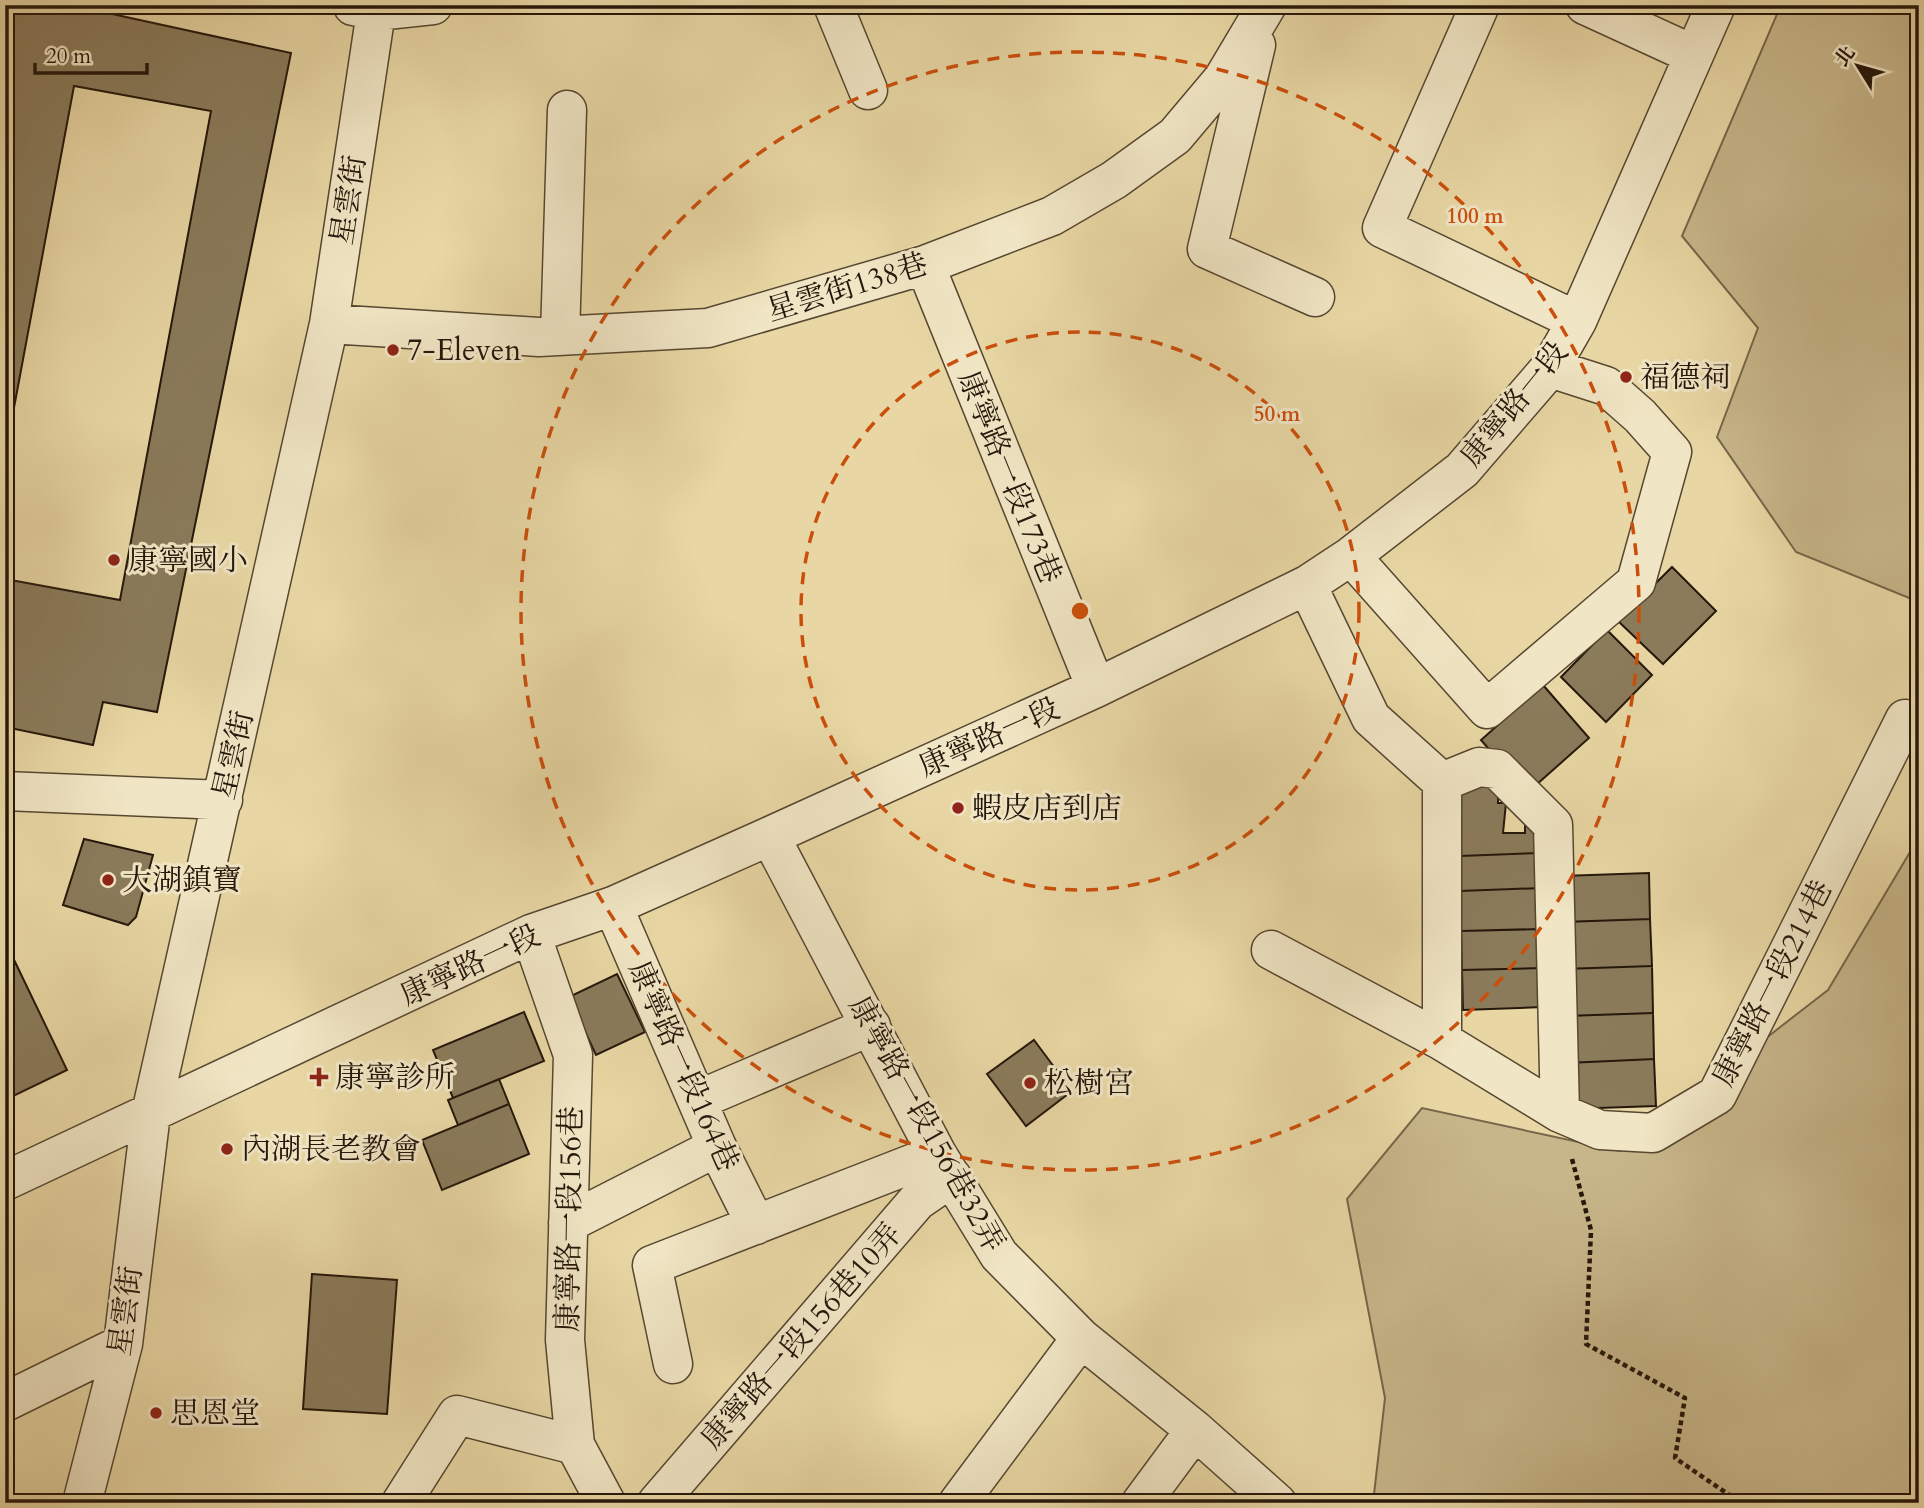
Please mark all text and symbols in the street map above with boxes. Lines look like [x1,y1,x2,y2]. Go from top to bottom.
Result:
scale bar [35,32,147,76]
north arrow [1822,32,1892,102]
text: 北 [1829,41,1861,72]
text: 20 m [46,42,91,71]
street label: 星雲街 [321,152,376,248]
text: 100 m [1446,202,1504,231]
street label: 星雲街138巷 [762,244,933,331]
place label: 7-Eleven [407,330,521,371]
street label: 康寧路一段 [1451,333,1578,476]
marker: 7-Eleven [385,342,401,358]
place label: 福德祠 [1640,357,1730,398]
street label: 康寧路一段173巷 [948,365,1071,590]
marker: 福德祠 [1618,369,1634,385]
text: 50 m [1254,400,1301,429]
place label: 康寧國小 [128,540,248,581]
marker: 康寧國小 [106,552,122,568]
centre of rings [1068,599,1092,623]
street label: 康寧路一段 [912,688,1066,787]
street label: 星雲街 [203,707,264,804]
place label: 蝦皮店到店 [972,788,1122,829]
marker: 蝦皮店到店 [950,800,966,816]
place label: 大湖鎮寶 [122,860,242,901]
marker: 大湖鎮寶 [100,872,116,888]
street label: 康寧路一段214巷 [1703,873,1842,1093]
street label: 康寧路一段 [394,915,547,1016]
street label: 康寧路一段164巷 [619,955,748,1178]
street label: 康寧路一段156巷32弄 [839,989,1014,1260]
place label: 康寧診所 [335,1057,455,1098]
place label: 松樹宮 [1044,1063,1134,1104]
marker: 康寧診所 [309,1067,329,1087]
marker: 松樹宮 [1022,1075,1038,1091]
street label: 康寧路一段156巷 [547,1106,592,1332]
place label: 內湖長老教會 [241,1129,421,1170]
marker: 內湖長老教會 [219,1141,235,1157]
street label: 康寧路一段156巷10弄 [692,1215,911,1458]
street label: 星雲街 [99,1264,152,1358]
place label: 思恩堂 [170,1393,260,1434]
marker: 思恩堂 [148,1405,164,1421]

